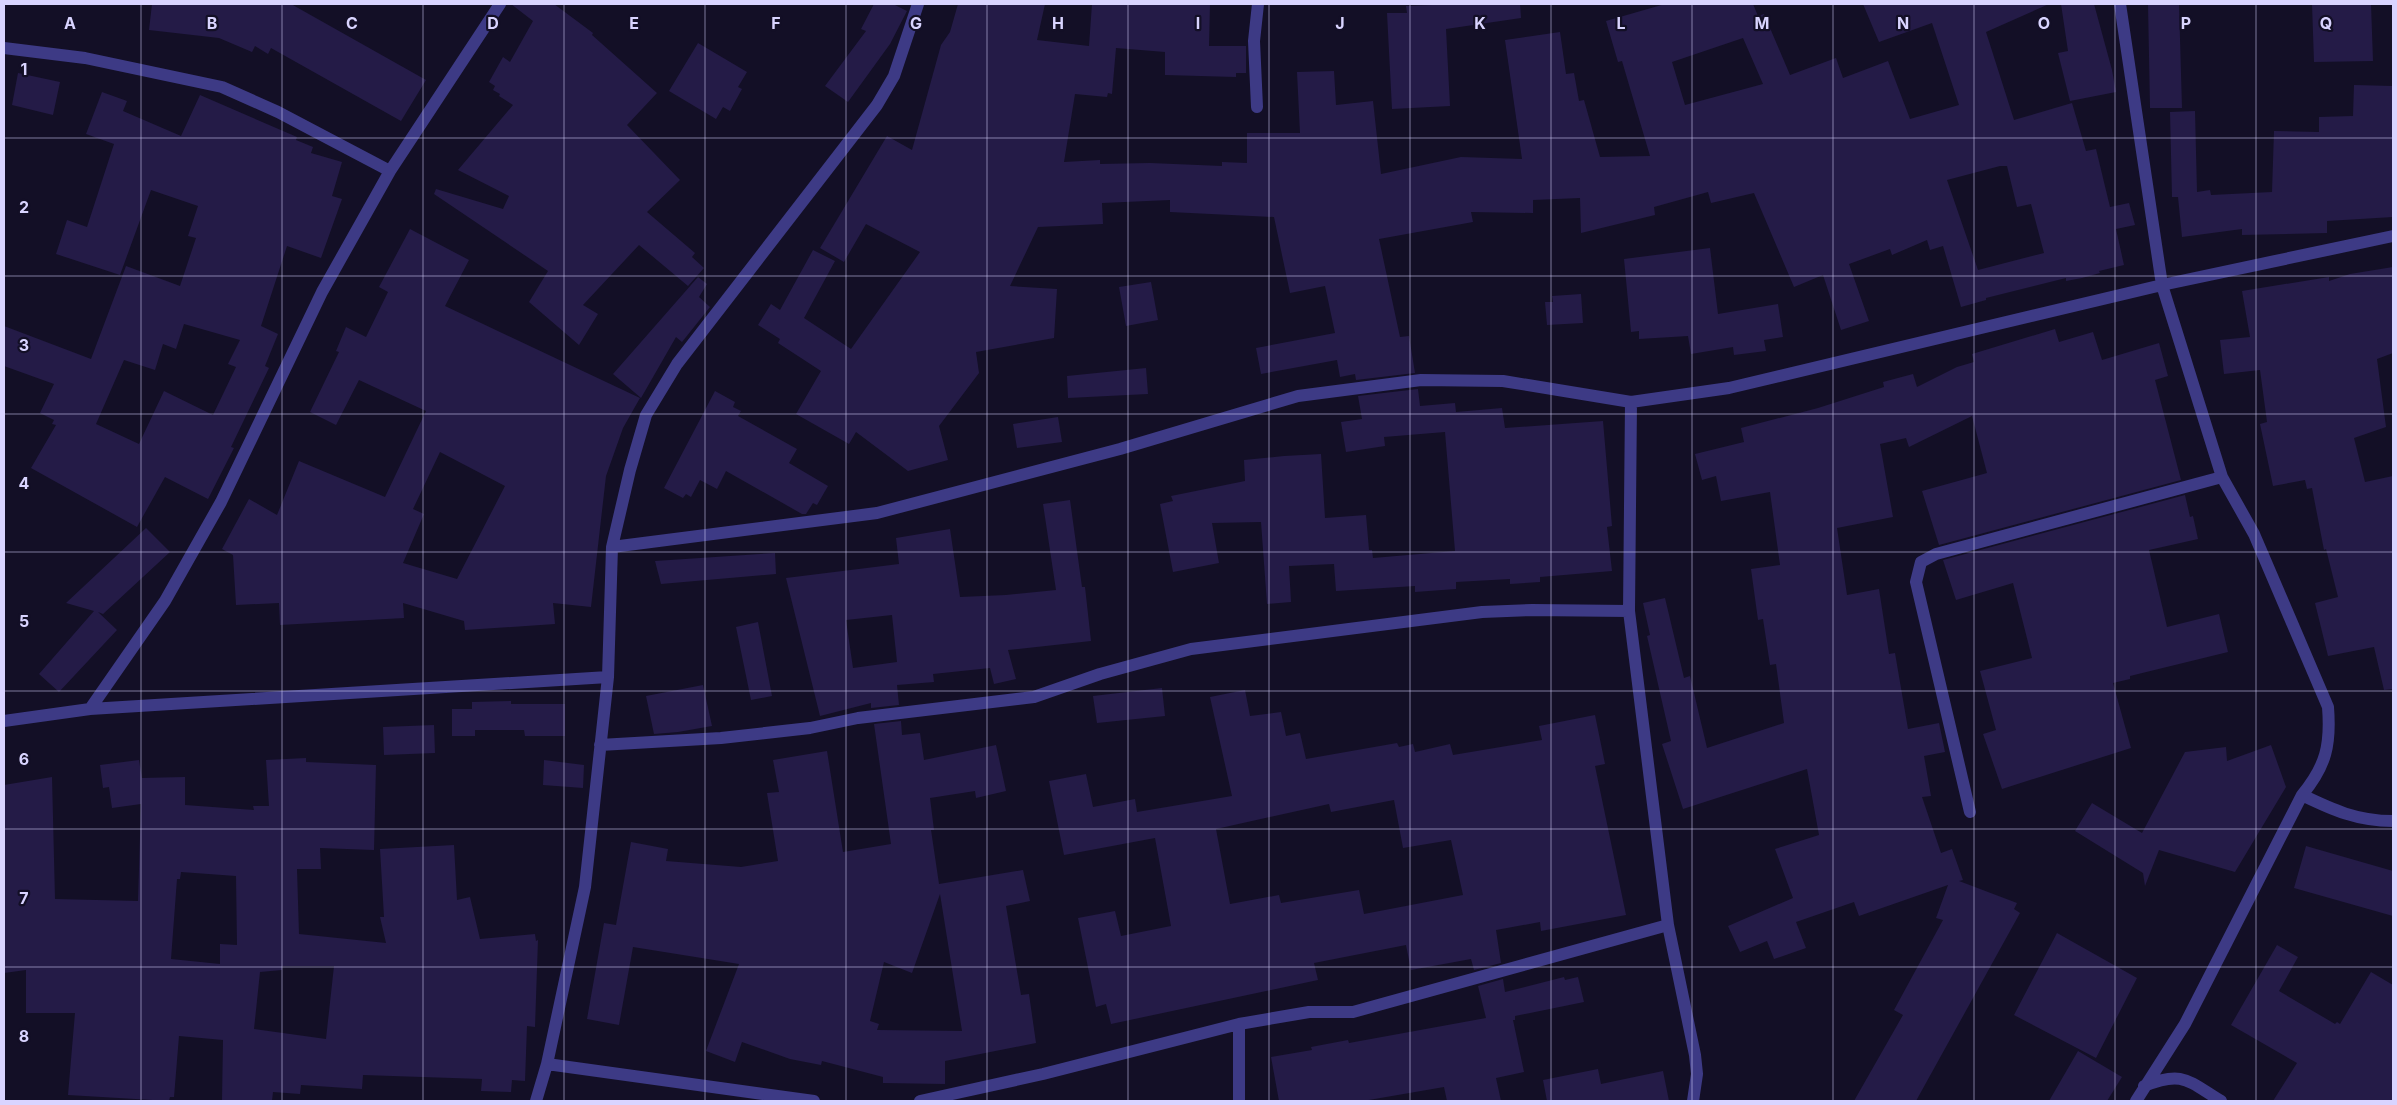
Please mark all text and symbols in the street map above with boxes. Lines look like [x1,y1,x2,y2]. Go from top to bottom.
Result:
text: A [64,13,76,33]
text: B [207,13,217,33]
text: C [346,13,358,33]
text: D [487,13,499,33]
text: E [629,13,639,33]
text: F [771,13,781,33]
text: G [910,13,922,33]
text: H [1052,13,1064,33]
text: I [1196,13,1200,33]
text: J [1335,13,1345,33]
text: K [1474,13,1486,33]
text: L [1616,13,1626,33]
text: M [1755,13,1769,33]
text: N [1897,13,1909,33]
text: O [2038,13,2050,33]
text: P [2181,13,2191,33]
text: Q [2320,13,2332,33]
text: 1 [21,59,27,79]
text: 2 [19,197,29,217]
text: 3 [19,335,29,355]
text: 4 [19,473,30,493]
text: 5 [19,611,29,631]
text: 6 [19,749,29,769]
text: 7 [19,888,29,908]
text: 8 [19,1026,29,1046]

